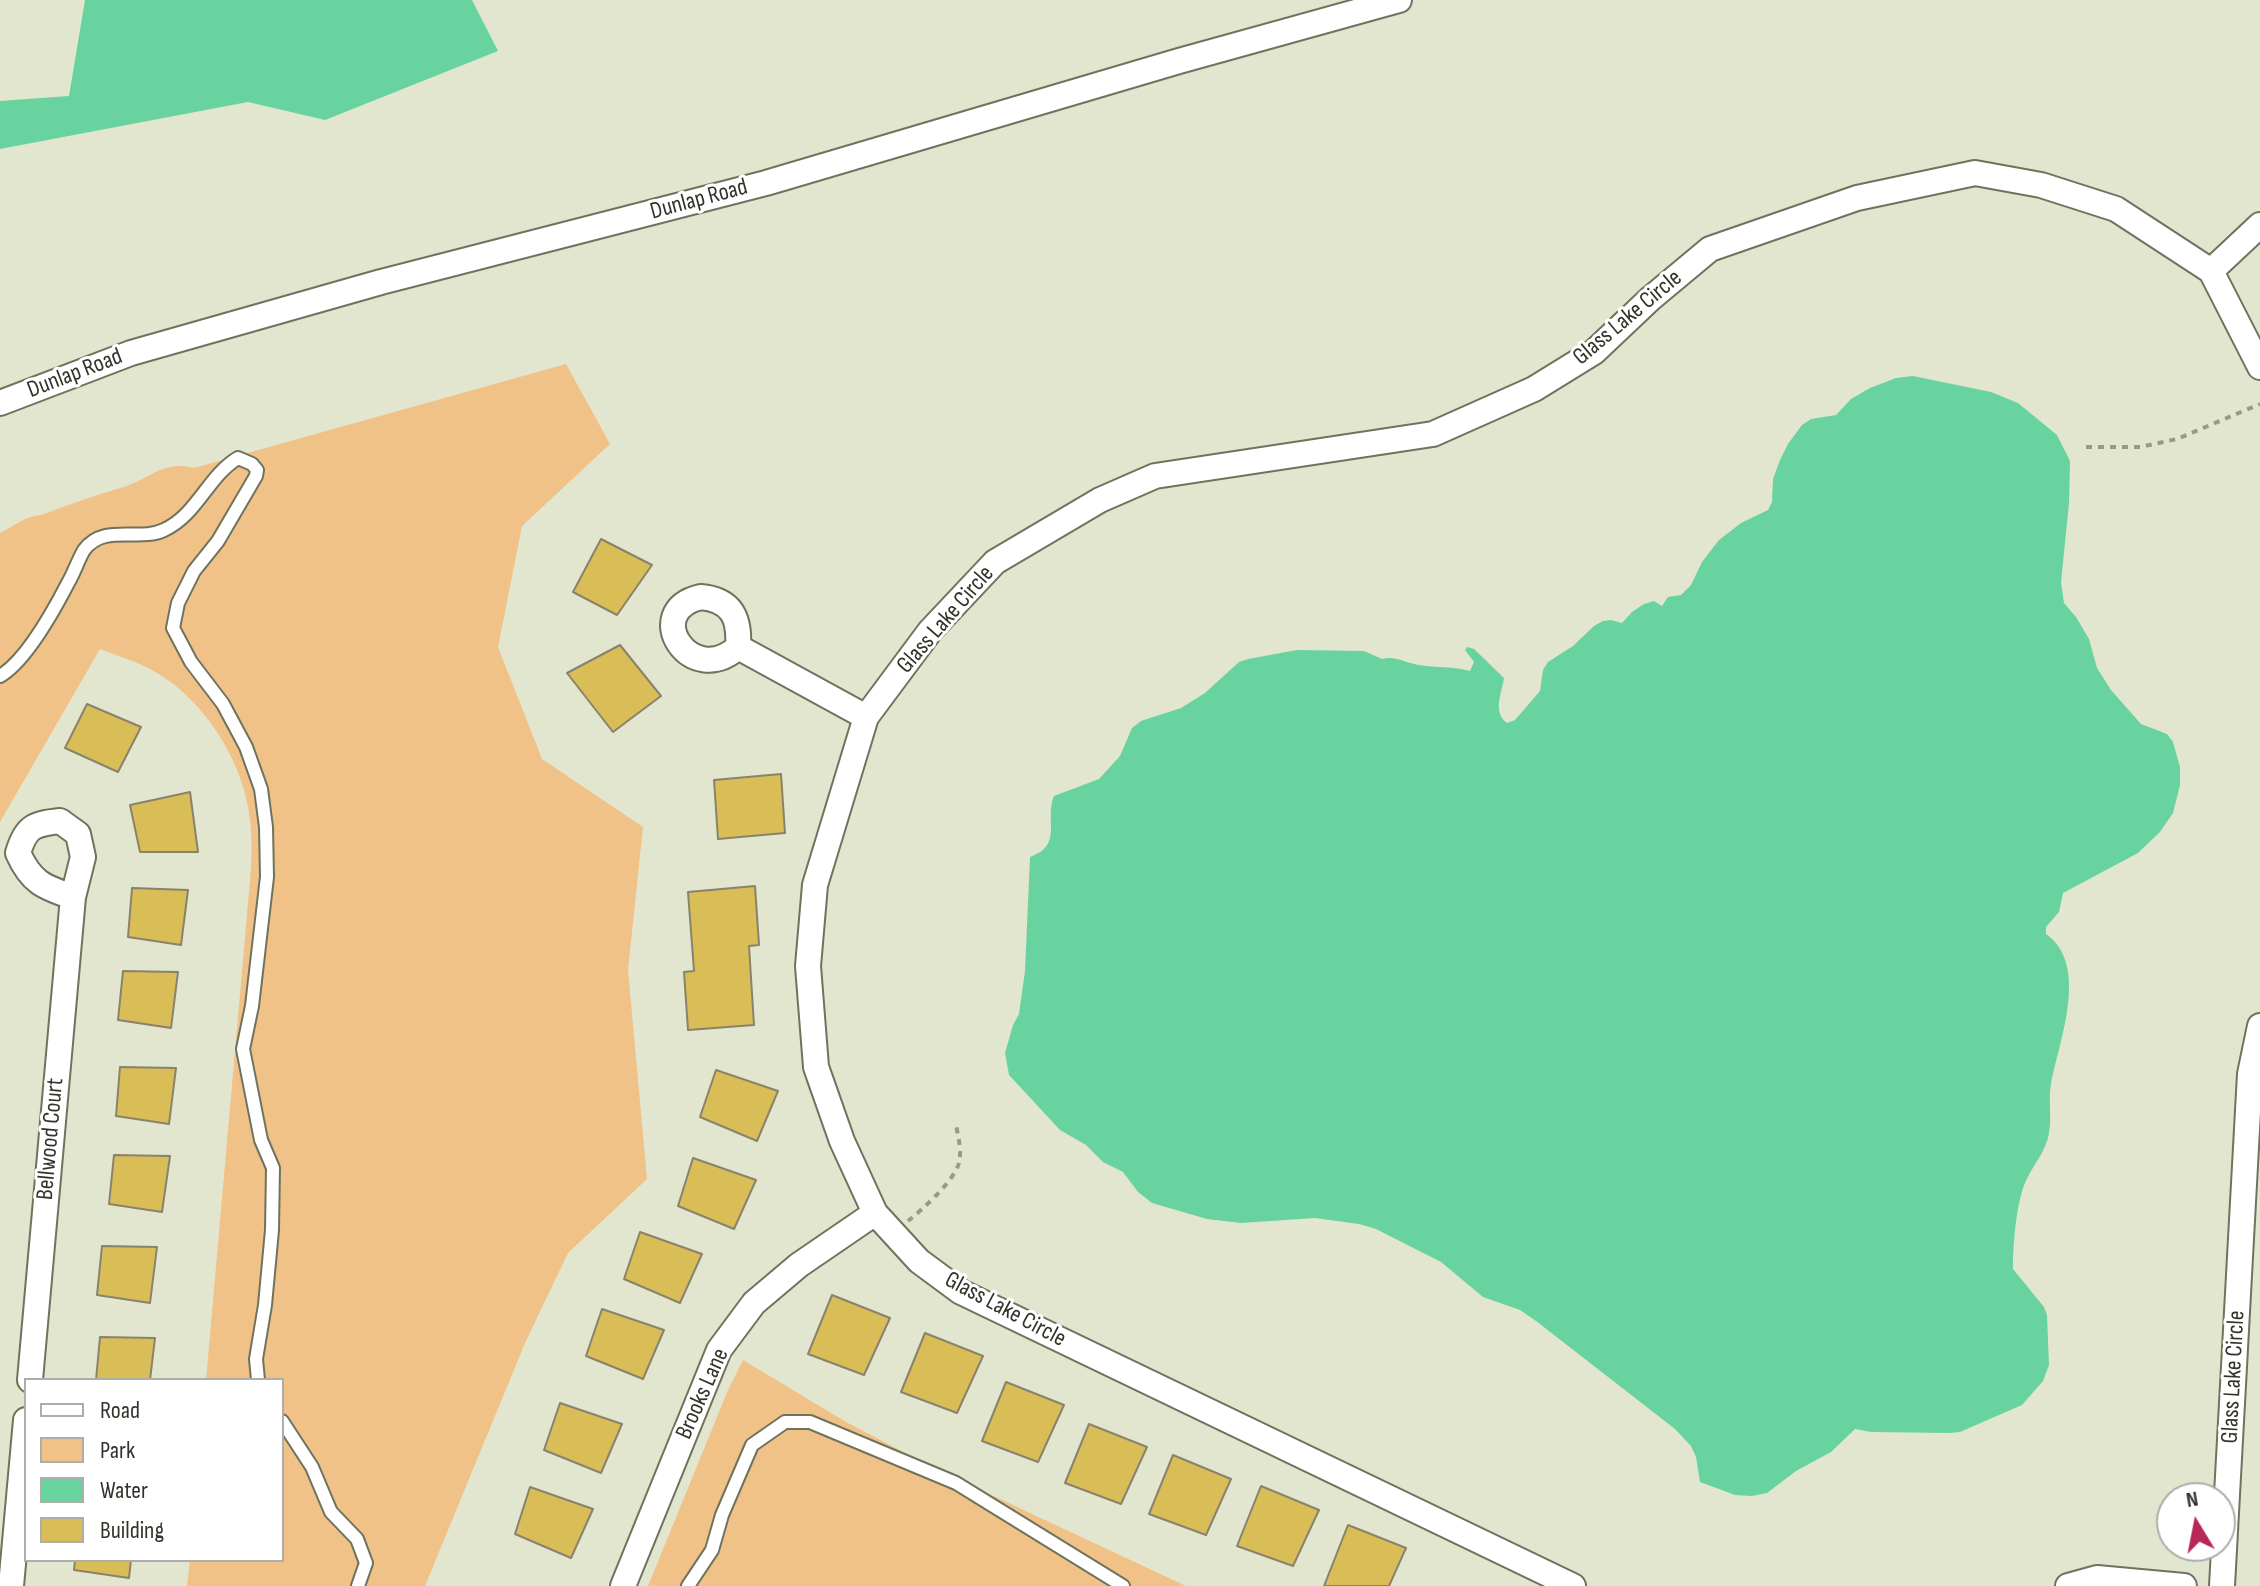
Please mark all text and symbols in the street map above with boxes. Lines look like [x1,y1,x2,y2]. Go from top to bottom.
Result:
street label: Dunlap Road [647,173,751,227]
street label: Glass Lake Circle [1568,264,1688,372]
street label: Dunlap Road [23,343,127,405]
street label: Glass Lake Circle [891,560,1001,680]
street label: Bellwood Court [31,1077,71,1201]
street label: Glass Lake Circle [939,1266,1071,1354]
street label: Glass Lake Circle [2216,1310,2252,1444]
street label: Brooks Lane [670,1344,736,1444]
legend [24,1378,284,1562]
text: Road [100,1396,140,1425]
text: Park [100,1436,135,1465]
text: Water [100,1476,148,1505]
north arrow [2156,1482,2236,1562]
text: N [2184,1486,2200,1514]
text: Building [100,1516,164,1545]

